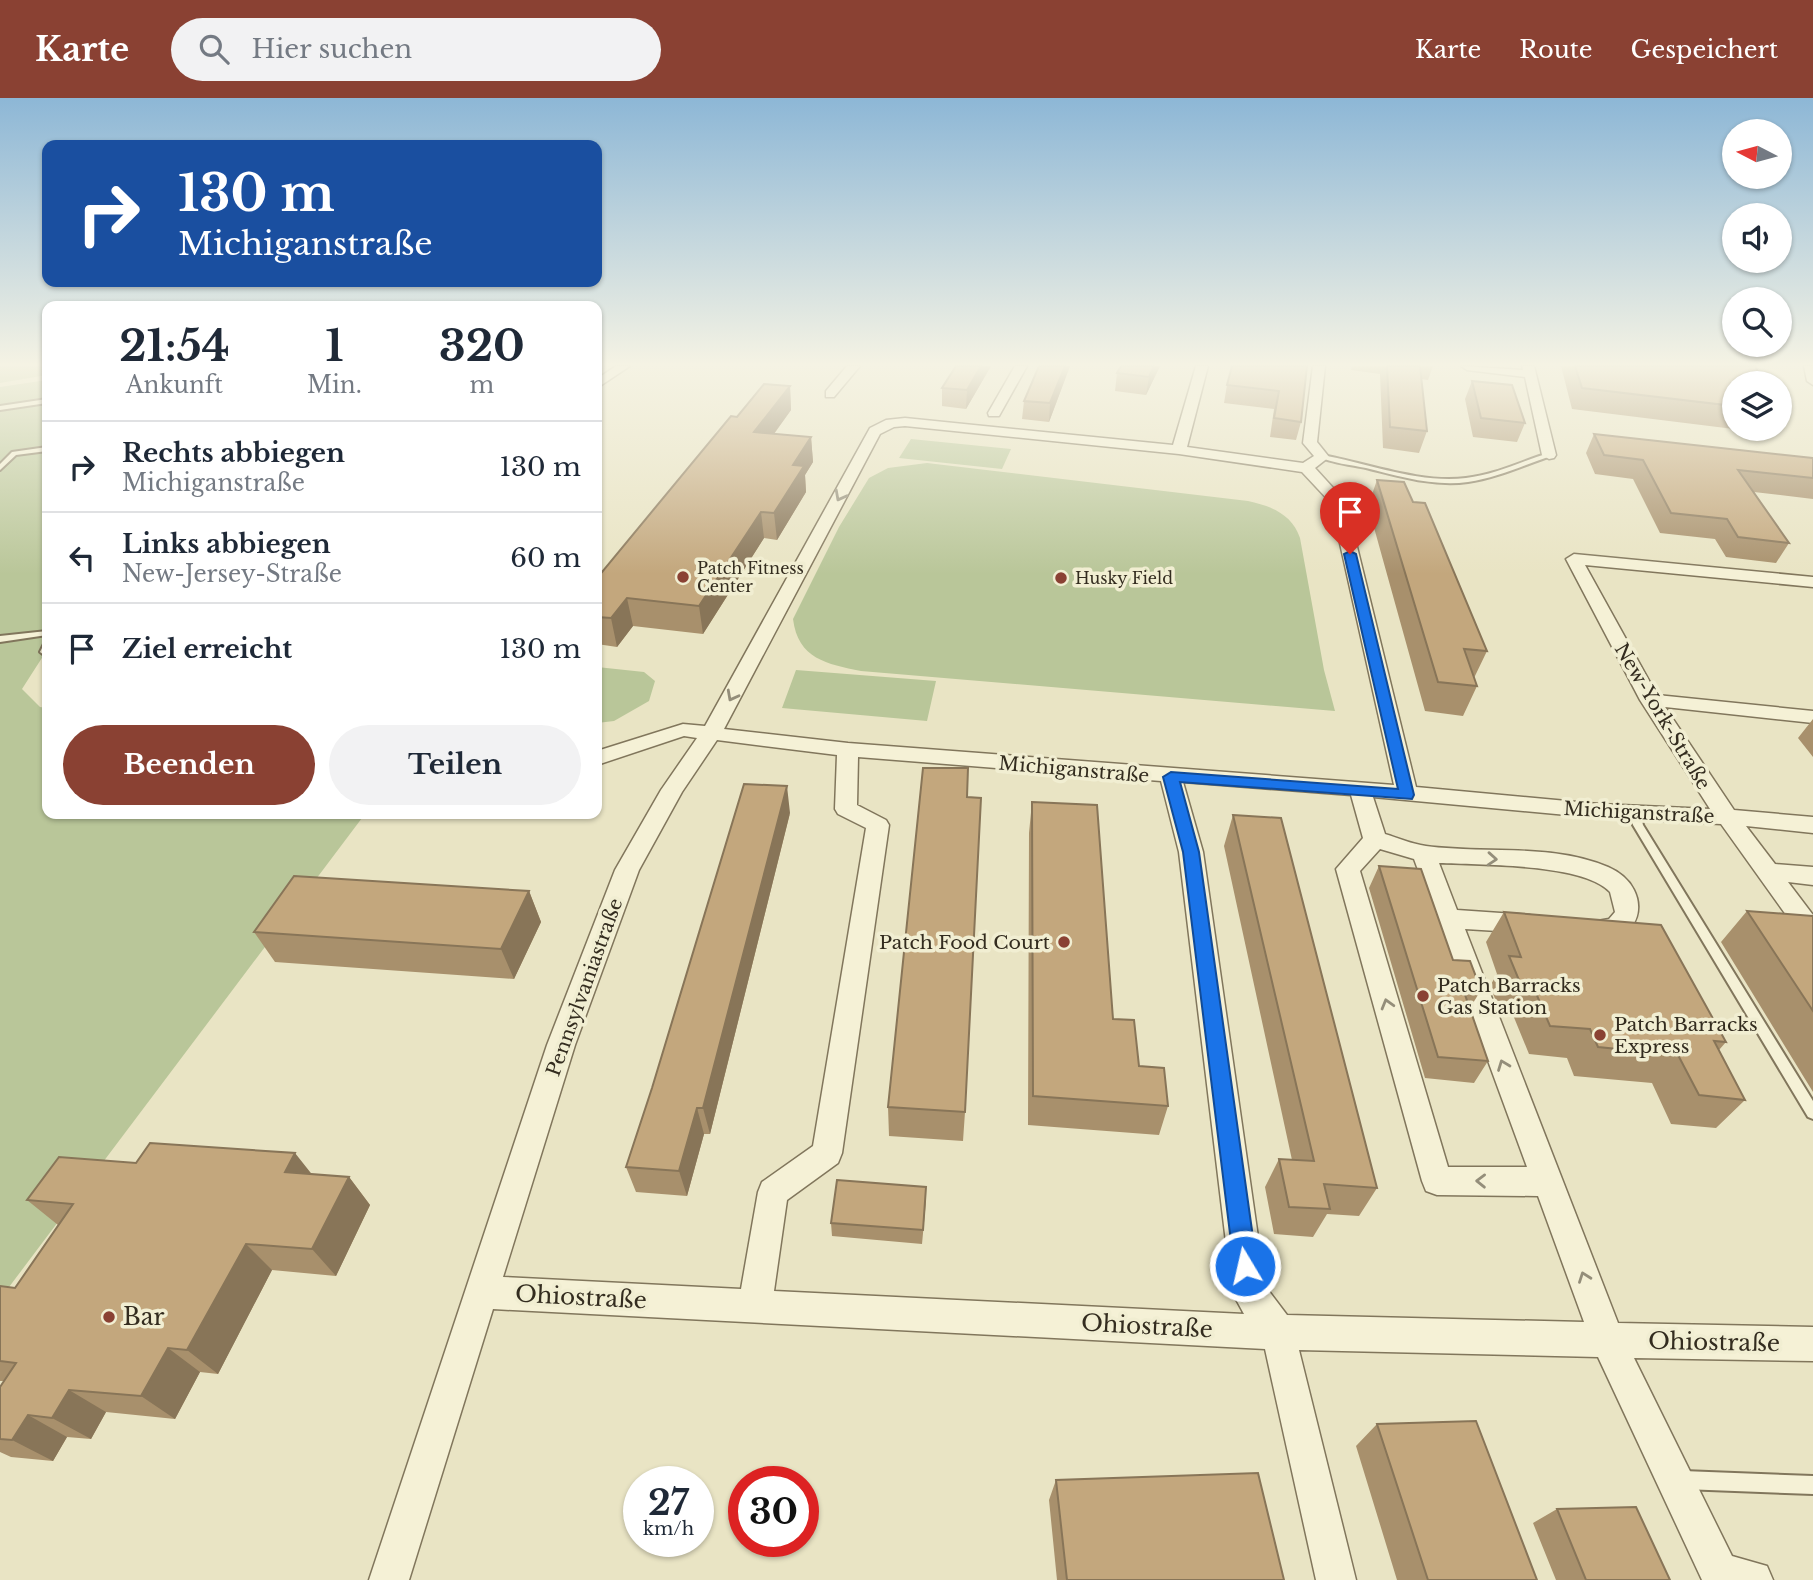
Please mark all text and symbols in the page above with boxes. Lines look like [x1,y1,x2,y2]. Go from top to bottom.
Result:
search box [171,18,661,81]
text: Karte [35,29,129,70]
icon: search [195,30,233,68]
text: Hier suchen [251,33,412,65]
text: Karte [1415,35,1481,64]
text: Route [1519,35,1593,64]
text: Gespeichert [1631,35,1778,64]
north arrow [1722,119,1792,189]
map controls [1722,119,1792,441]
text: 130 m [178,163,335,224]
icon: right [63,168,154,259]
button: sound [1722,203,1792,273]
text: Michiganstraße [178,224,433,264]
button: search [1722,287,1792,357]
text: 21:54 [119,320,230,372]
text: 1 [325,320,343,372]
text: 320 [439,320,525,372]
text: Ankunft [126,371,223,399]
text: Min. [307,371,362,399]
text: m [470,371,494,399]
button: layers [1722,371,1792,441]
text: Rechts abbiegen [122,437,345,469]
icon: right [63,448,101,486]
text: 130 m [499,451,581,483]
text: Michiganstraße [122,469,305,497]
pin [1320,482,1380,554]
one-way arrow [835,489,848,501]
icon: arrive [1331,493,1369,531]
text: Links abbiegen [122,528,331,560]
icon: left [63,539,101,577]
text: 60 m [510,542,581,574]
place label: Patch Fitness Center [697,558,804,596]
text: New-Jersey-Straße [122,560,342,588]
place label: Husky Field [1075,568,1173,588]
marker: Patch Fitness Center [675,569,691,585]
marker: Husky Field [1053,570,1069,586]
icon: arrive [63,630,101,668]
text: Ziel erreicht [122,633,292,665]
text: 130 m [499,633,581,665]
street label: New-York-Straße [1610,639,1715,794]
one-way arrow [726,689,740,701]
button: Beenden [63,725,315,805]
button: Teilen [329,725,581,805]
street label: Michiganstraße [998,751,1150,788]
street label: Michiganstraße [1563,797,1715,828]
one-way arrow [1487,851,1498,866]
street label: Pennsylvaniastraße [542,895,627,1079]
place label: Patch Food Court [879,931,1051,954]
marker: Patch Food Court [1056,934,1072,950]
place label: Patch Barracks Gas Station [1437,974,1581,1019]
marker: Patch Barracks Gas Station [1415,988,1431,1004]
one-way arrow [1380,998,1395,1010]
place label: Patch Barracks Express [1614,1013,1758,1058]
marker: Patch Barracks Express [1592,1027,1608,1043]
one-way arrow [1498,1059,1512,1071]
one-way arrow [1475,1174,1486,1189]
position arrow [1208,1229,1282,1303]
one-way arrow [1579,1272,1593,1284]
street label: Ohiostraße [514,1280,648,1314]
place label: Bar [123,1303,164,1331]
marker: Bar [101,1309,117,1325]
street label: Ohiostraße [1080,1309,1214,1343]
street label: Ohiostraße [1648,1327,1780,1357]
speed limit sign: 30 [728,1466,819,1557]
text: 27 [648,1481,689,1524]
text: km/h [643,1518,694,1540]

